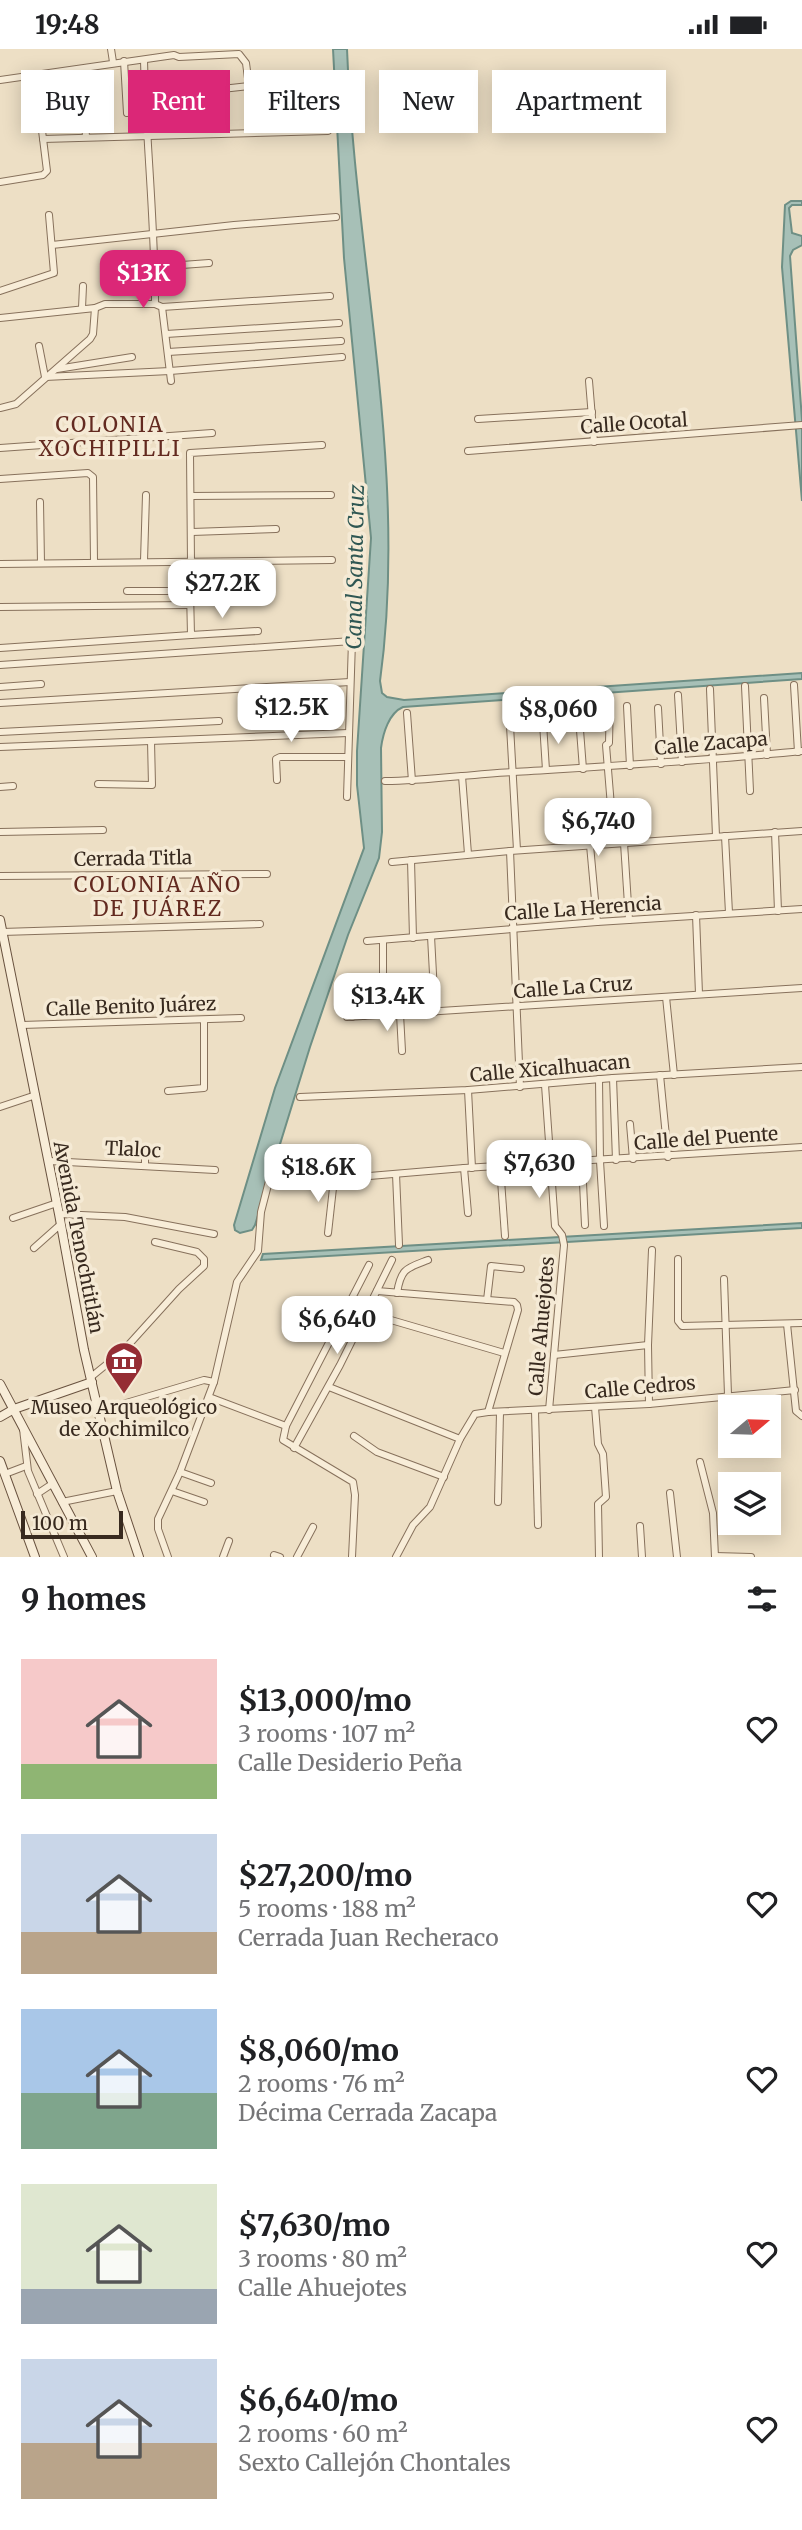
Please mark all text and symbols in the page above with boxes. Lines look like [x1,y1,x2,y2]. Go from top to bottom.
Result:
text: 19:48 [35,8,100,41]
chip: Buy [21,70,114,133]
chip: Rent [128,70,230,133]
chip: Filters [244,70,365,133]
chip: New [379,70,478,133]
chip: Apartment [492,70,666,133]
pin: $13K [102,251,184,310]
text: $13K [116,258,170,287]
street label: Calle Ocotal [580,407,689,439]
district label: COLONIA XOCHIPILLI [38,411,182,462]
water label: Canal Santa Cruz [340,484,370,650]
pin: $27.2K [165,561,279,620]
text: $27.2K [184,568,260,597]
pin: $12.5K [234,685,348,744]
pin: $8,060 [501,687,615,746]
text: $12.5K [254,692,328,721]
text: $8,060 [518,694,598,723]
street label: Calle Zacapa [653,726,769,760]
pin: $6,740 [541,799,655,858]
text: $6,740 [560,806,636,835]
street label: Cerrada Titla [74,845,192,871]
district label: COLONIA AÑO DE JUÁREZ [74,871,242,922]
street label: Calle La Herencia [504,891,662,925]
street label: Calle La Cruz [513,971,633,1003]
pin: $13.4K [330,974,444,1033]
text: $13.4K [350,981,424,1010]
street label: Calle Benito Juárez [46,991,216,1021]
street label: Calle Xicalhuacan [469,1049,632,1087]
street label: Calle del Puente [633,1121,779,1155]
street label: Tlaloc [104,1136,162,1162]
street label: Avenida Tenochtitlán [48,1138,110,1336]
pin: $7,630 [482,1141,596,1200]
pin: $18.6K [261,1145,375,1204]
text: $7,630 [503,1148,575,1177]
text: $18.6K [280,1152,356,1181]
street label: Calle Ahuejotes [523,1255,559,1397]
pin: $6,640 [280,1297,394,1356]
text: $6,640 [298,1304,376,1333]
museum icon: Museo Arqueológico de Xochimilco [103,1340,145,1395]
street label: Calle Cedros [584,1370,696,1404]
place label: Museo Arqueológico de Xochimilco [31,1395,217,1441]
north arrow [718,1395,780,1458]
map controls [718,1395,781,1535]
button: layers [718,1472,781,1535]
scale bar [21,1508,122,1540]
text: 100 m [32,1511,88,1535]
text: 9 homes [21,1580,147,1618]
icon: filters [743,1580,781,1618]
text: $13,000/mo [238,1681,411,1719]
icon: home [77,1687,161,1771]
icon: heart [743,1710,781,1748]
text: 3 rooms · 107 m² [238,1719,415,1748]
text: Calle Desiderio Peña [238,1748,462,1777]
text: $27,200/mo [238,1856,412,1894]
icon: home [77,1862,161,1946]
icon: heart [743,1885,781,1923]
text: 5 rooms · 188 m² [238,1894,416,1923]
text: Cerrada Juan Recheraco [238,1923,499,1952]
text: $8,060/mo [238,2031,399,2069]
icon: home [77,2037,161,2121]
icon: heart [743,2060,781,2098]
text: 2 rooms · 76 m² [238,2069,405,2098]
text: Décima Cerrada Zacapa [238,2098,497,2127]
text: $7,630/mo [238,2206,390,2244]
icon: home [77,2212,161,2296]
icon: heart [743,2235,781,2273]
text: 3 rooms · 80 m² [238,2244,407,2273]
text: Calle Ahuejotes [238,2273,407,2302]
text: $6,640/mo [238,2381,398,2419]
icon: home [77,2387,161,2471]
icon: heart [743,2410,781,2448]
text: 2 rooms · 60 m² [238,2419,408,2448]
text: Sexto Callejón Chontales [238,2448,511,2477]

